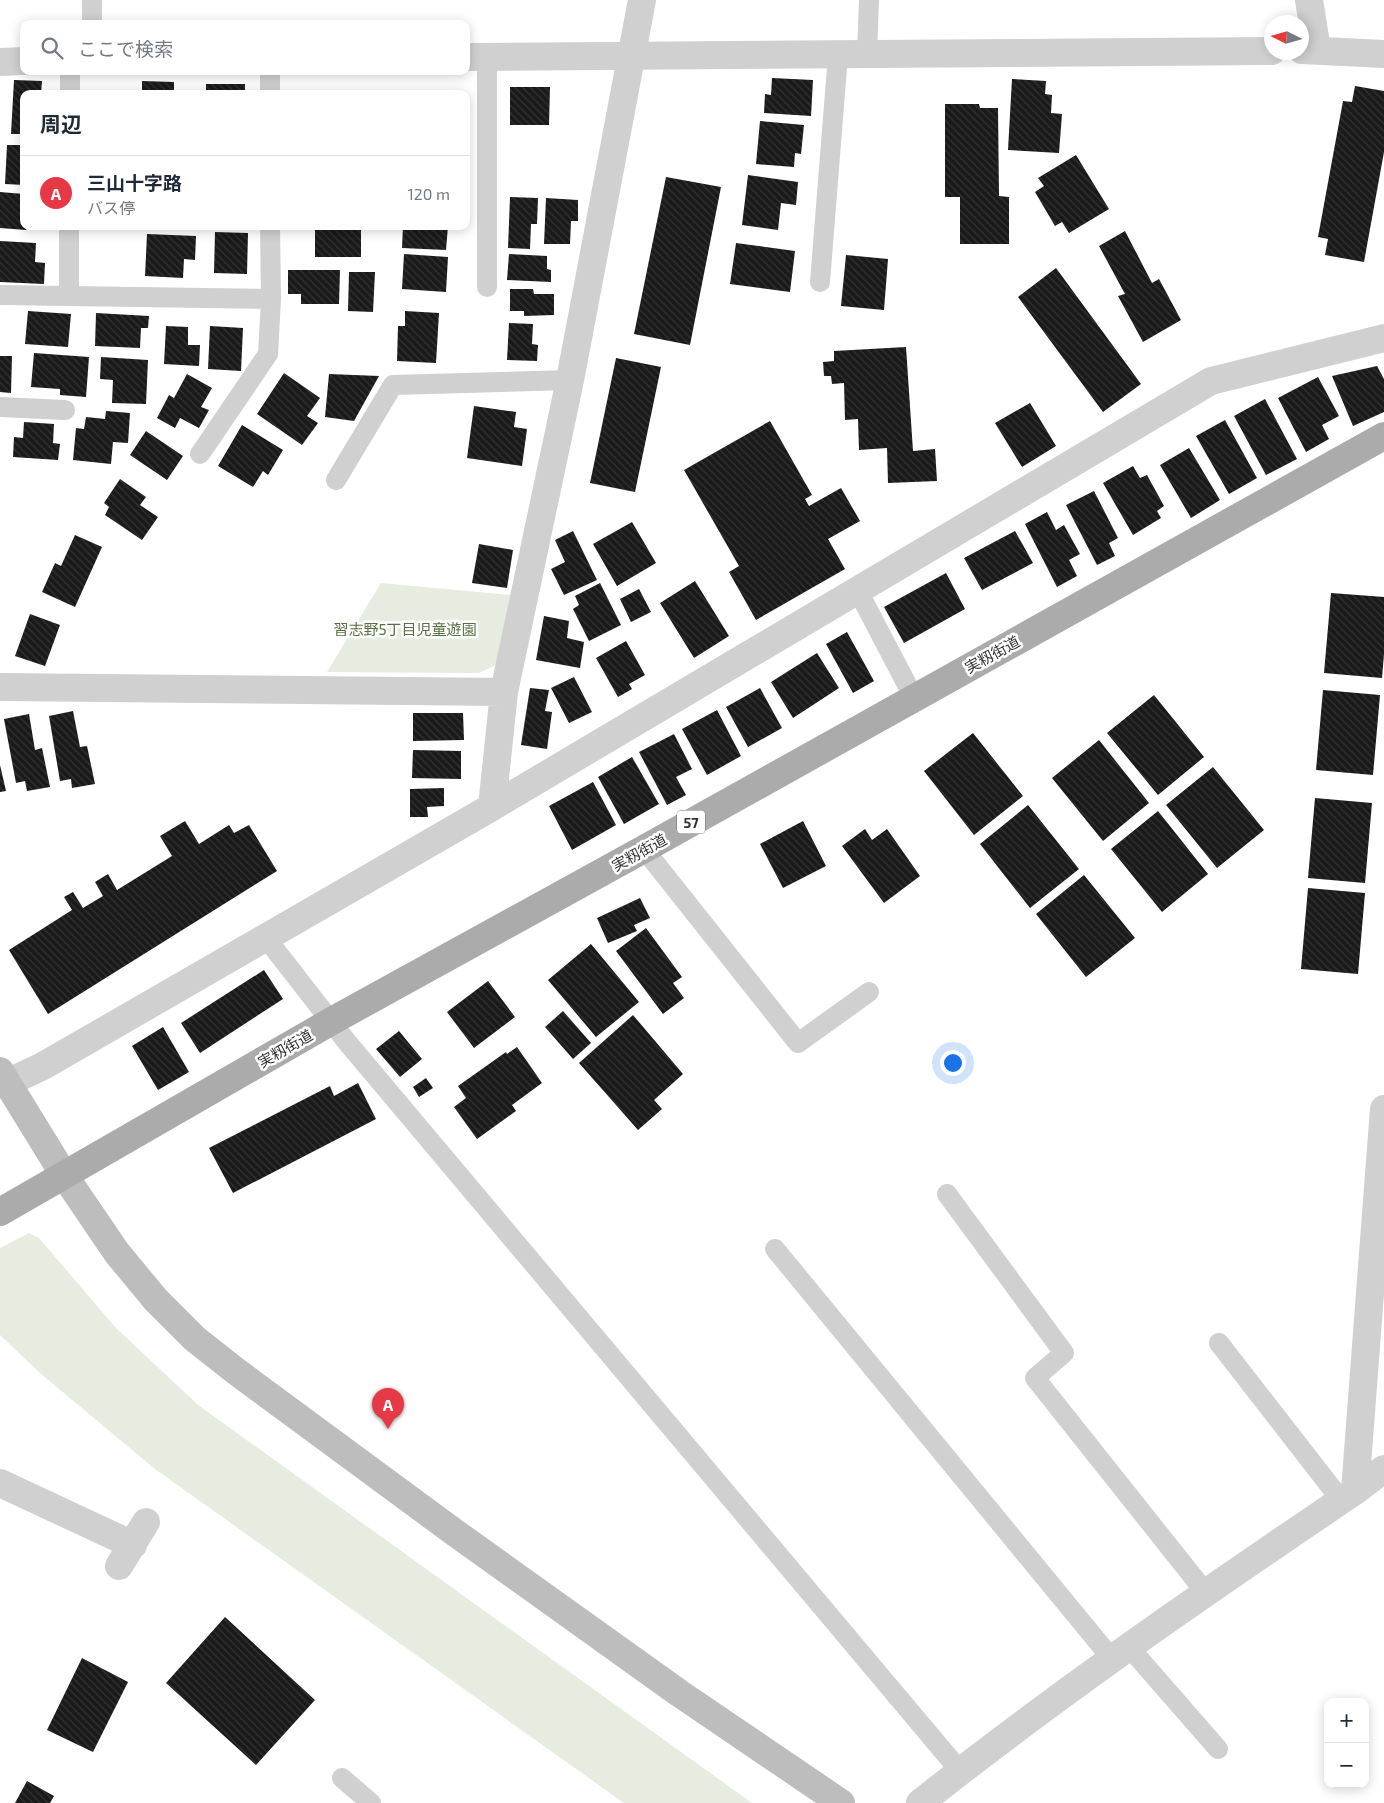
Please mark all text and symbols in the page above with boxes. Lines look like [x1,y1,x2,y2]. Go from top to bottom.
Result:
north arrow [1264,15,1309,60]
search box [20,20,470,75]
icon: search [38,34,66,62]
text: ここで検索 [78,37,173,60]
text: 周辺 [40,111,82,136]
text: 三山十字路 [87,171,182,194]
text: A [51,184,61,203]
text: 120 m [407,184,450,203]
text: バス停 [87,198,135,217]
park label: 習志野5丁目児童遊園 [333,620,477,638]
street label: 実籾街道 [961,632,1023,676]
road number: 57 [677,810,705,834]
street label: 実籾街道 [608,830,670,874]
street label: 実籾街道 [255,1025,315,1071]
your location [940,1050,966,1076]
pin: A [372,1388,404,1429]
map controls [1324,1698,1369,1788]
button: + [1324,1698,1369,1743]
button: − [1324,1743,1369,1788]

